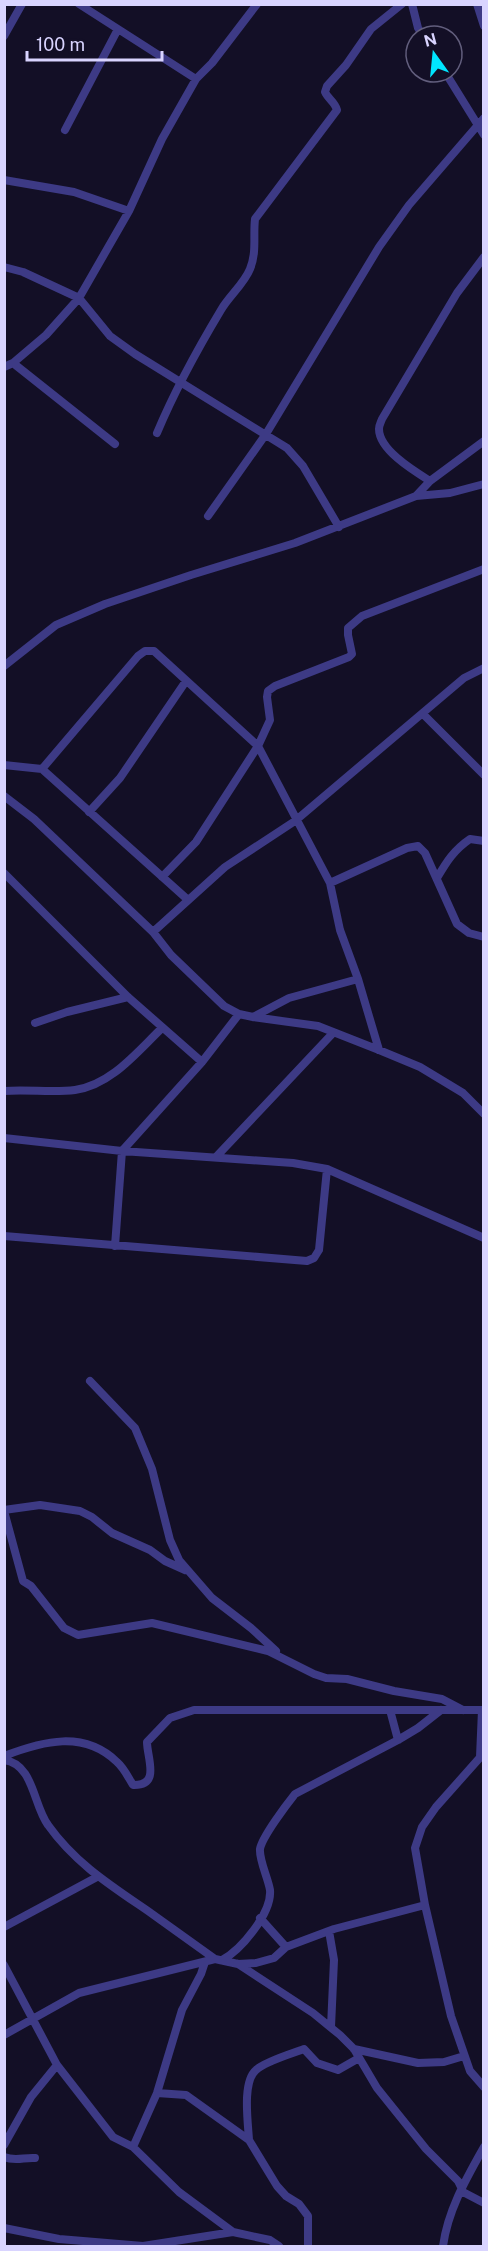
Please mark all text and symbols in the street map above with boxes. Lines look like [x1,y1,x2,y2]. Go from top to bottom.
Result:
scale bar [27,24,162,62]
north arrow [404,24,464,84]
text: N [422,29,439,51]
text: 100 m [36,34,85,55]

